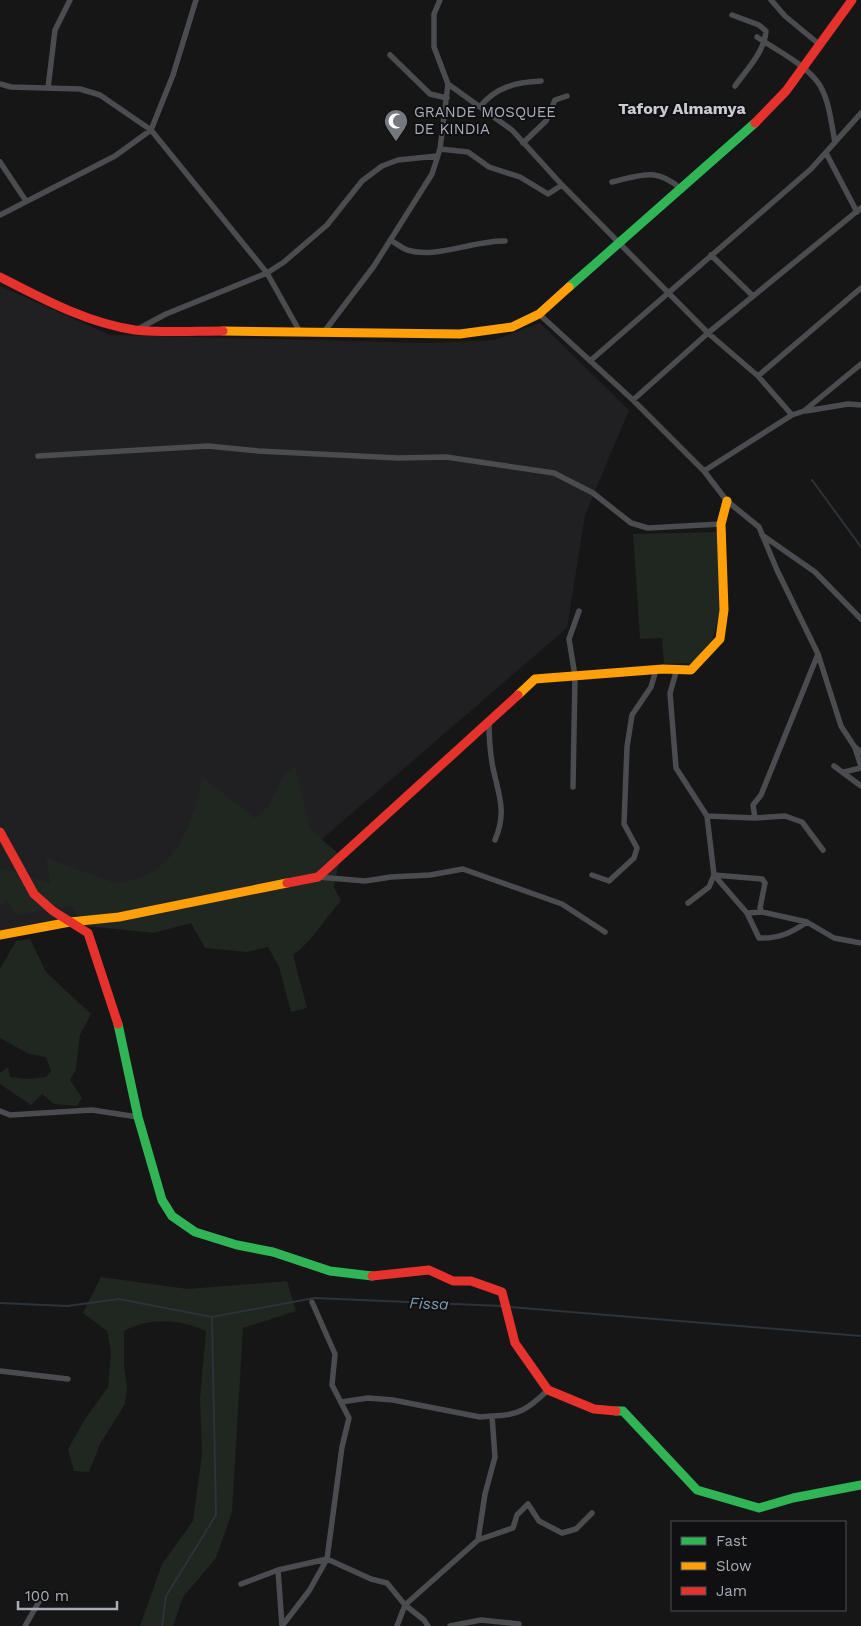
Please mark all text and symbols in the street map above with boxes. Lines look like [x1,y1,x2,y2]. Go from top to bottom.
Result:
district label: Tafory Almamya [618,99,746,118]
place label: GRANDE MOSQUEE DE KINDIA [414,103,556,138]
mosque icon: GRANDE MOSQUEE DE KINDIA [383,108,409,142]
water label: Fissa [409,1293,449,1314]
legend [671,1521,846,1611]
text: Fast [716,1532,748,1550]
text: Slow [716,1557,752,1575]
scale bar [18,1578,116,1610]
text: Jam [716,1582,747,1600]
text: 100 m [25,1587,69,1605]

